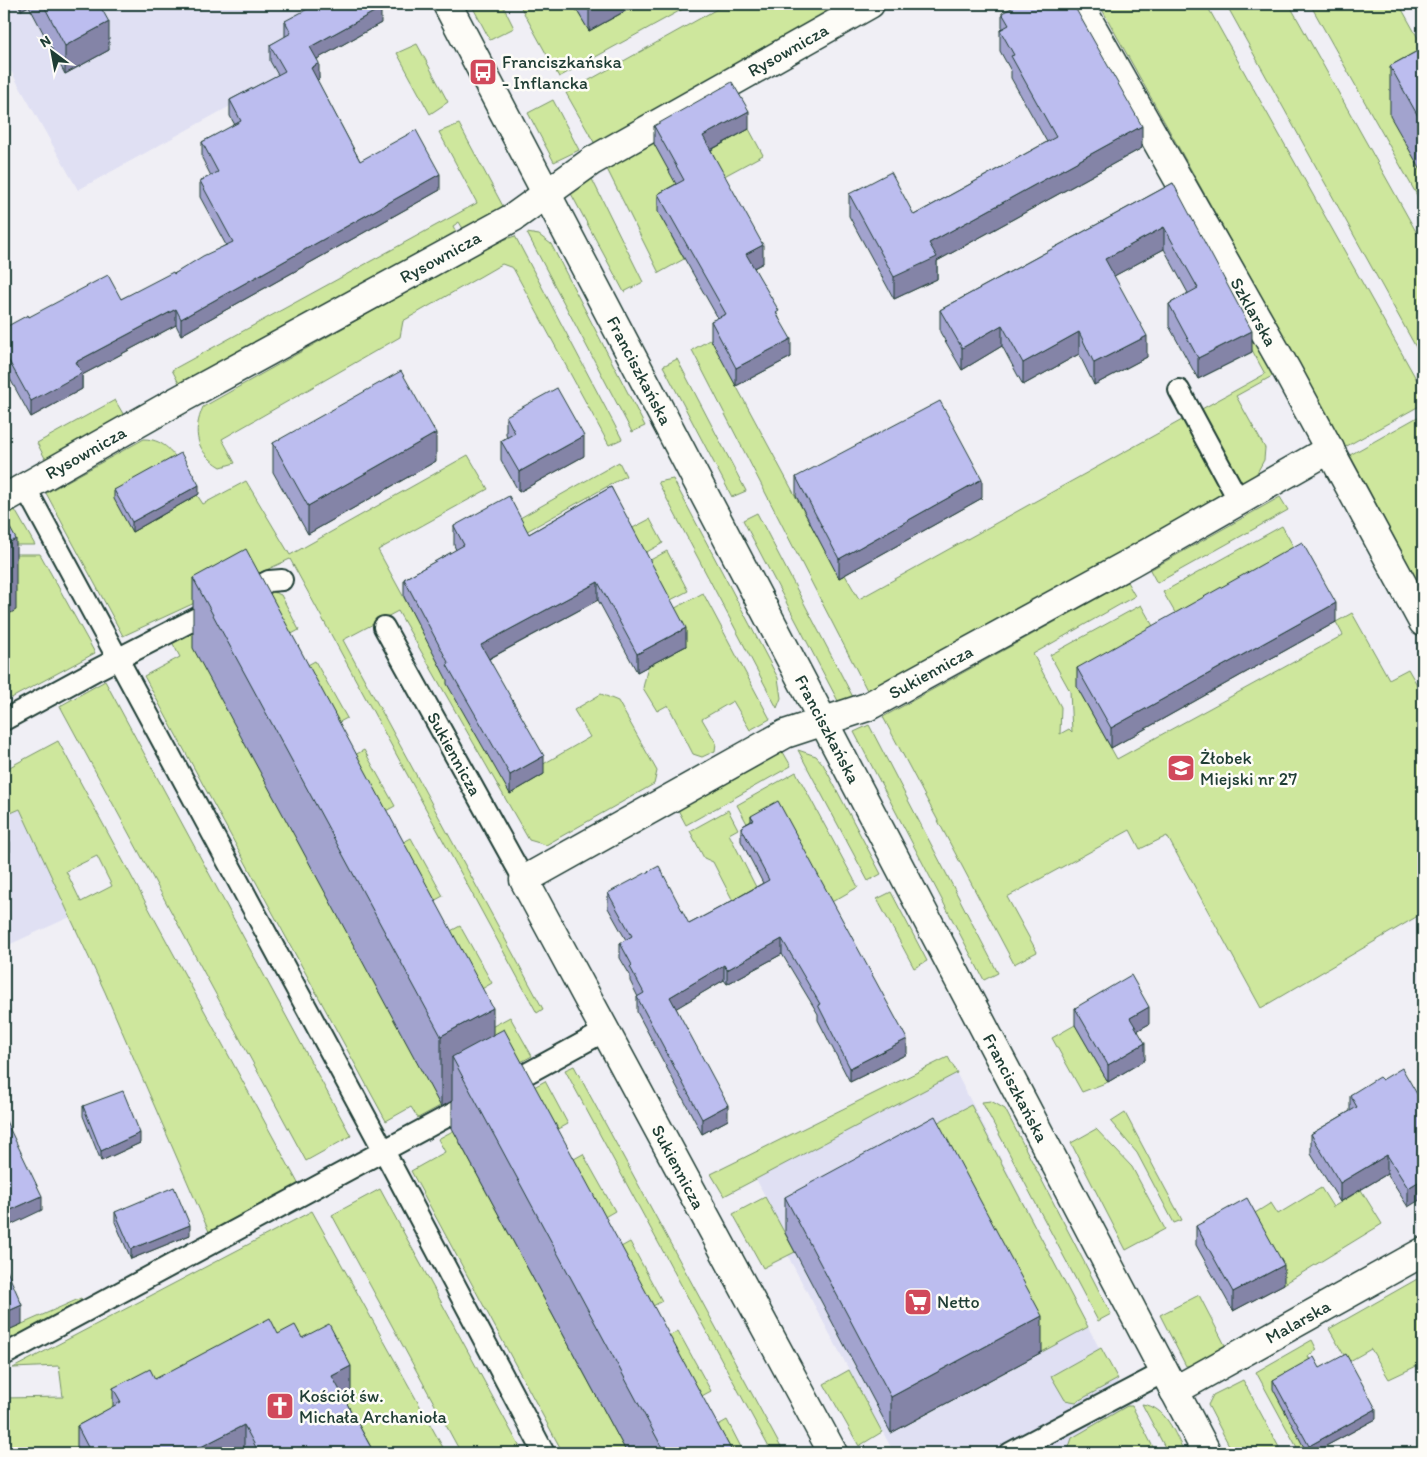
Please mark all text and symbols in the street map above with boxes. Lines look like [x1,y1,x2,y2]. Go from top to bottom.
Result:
street label: Rysownicza [744,18,833,82]
north arrow [28,28,78,78]
text: N [37,32,54,51]
place label: Franciszkańska - Inflancka [502,51,622,94]
bus stop icon: Franciszkańska - Inflancka [468,57,498,87]
street label: Rysownicza [396,226,486,288]
street label: Szklarska [1225,274,1282,350]
street label: Franciszkańska [602,312,677,429]
street label: Rysownicza [41,421,131,484]
street label: Sukiennicza [885,640,977,704]
street label: Franciszkańska [790,671,865,788]
street label: Sukiennicza [422,708,486,800]
place label: Żłobek Miejski nr 27 [1200,747,1297,790]
school or university icon: Żłobek Miejski nr 27 [1166,753,1196,783]
street label: Franciszkańska [978,1030,1053,1147]
street label: Sukiennicza [647,1121,710,1213]
supermarket icon: Netto [903,1287,933,1317]
place label: Netto [937,1291,980,1313]
street label: Malarska [1262,1295,1335,1349]
place label: Kościół św. Michała Archanioła [299,1385,448,1428]
church icon: Kościół św. Michała Archanioła [265,1391,295,1421]

